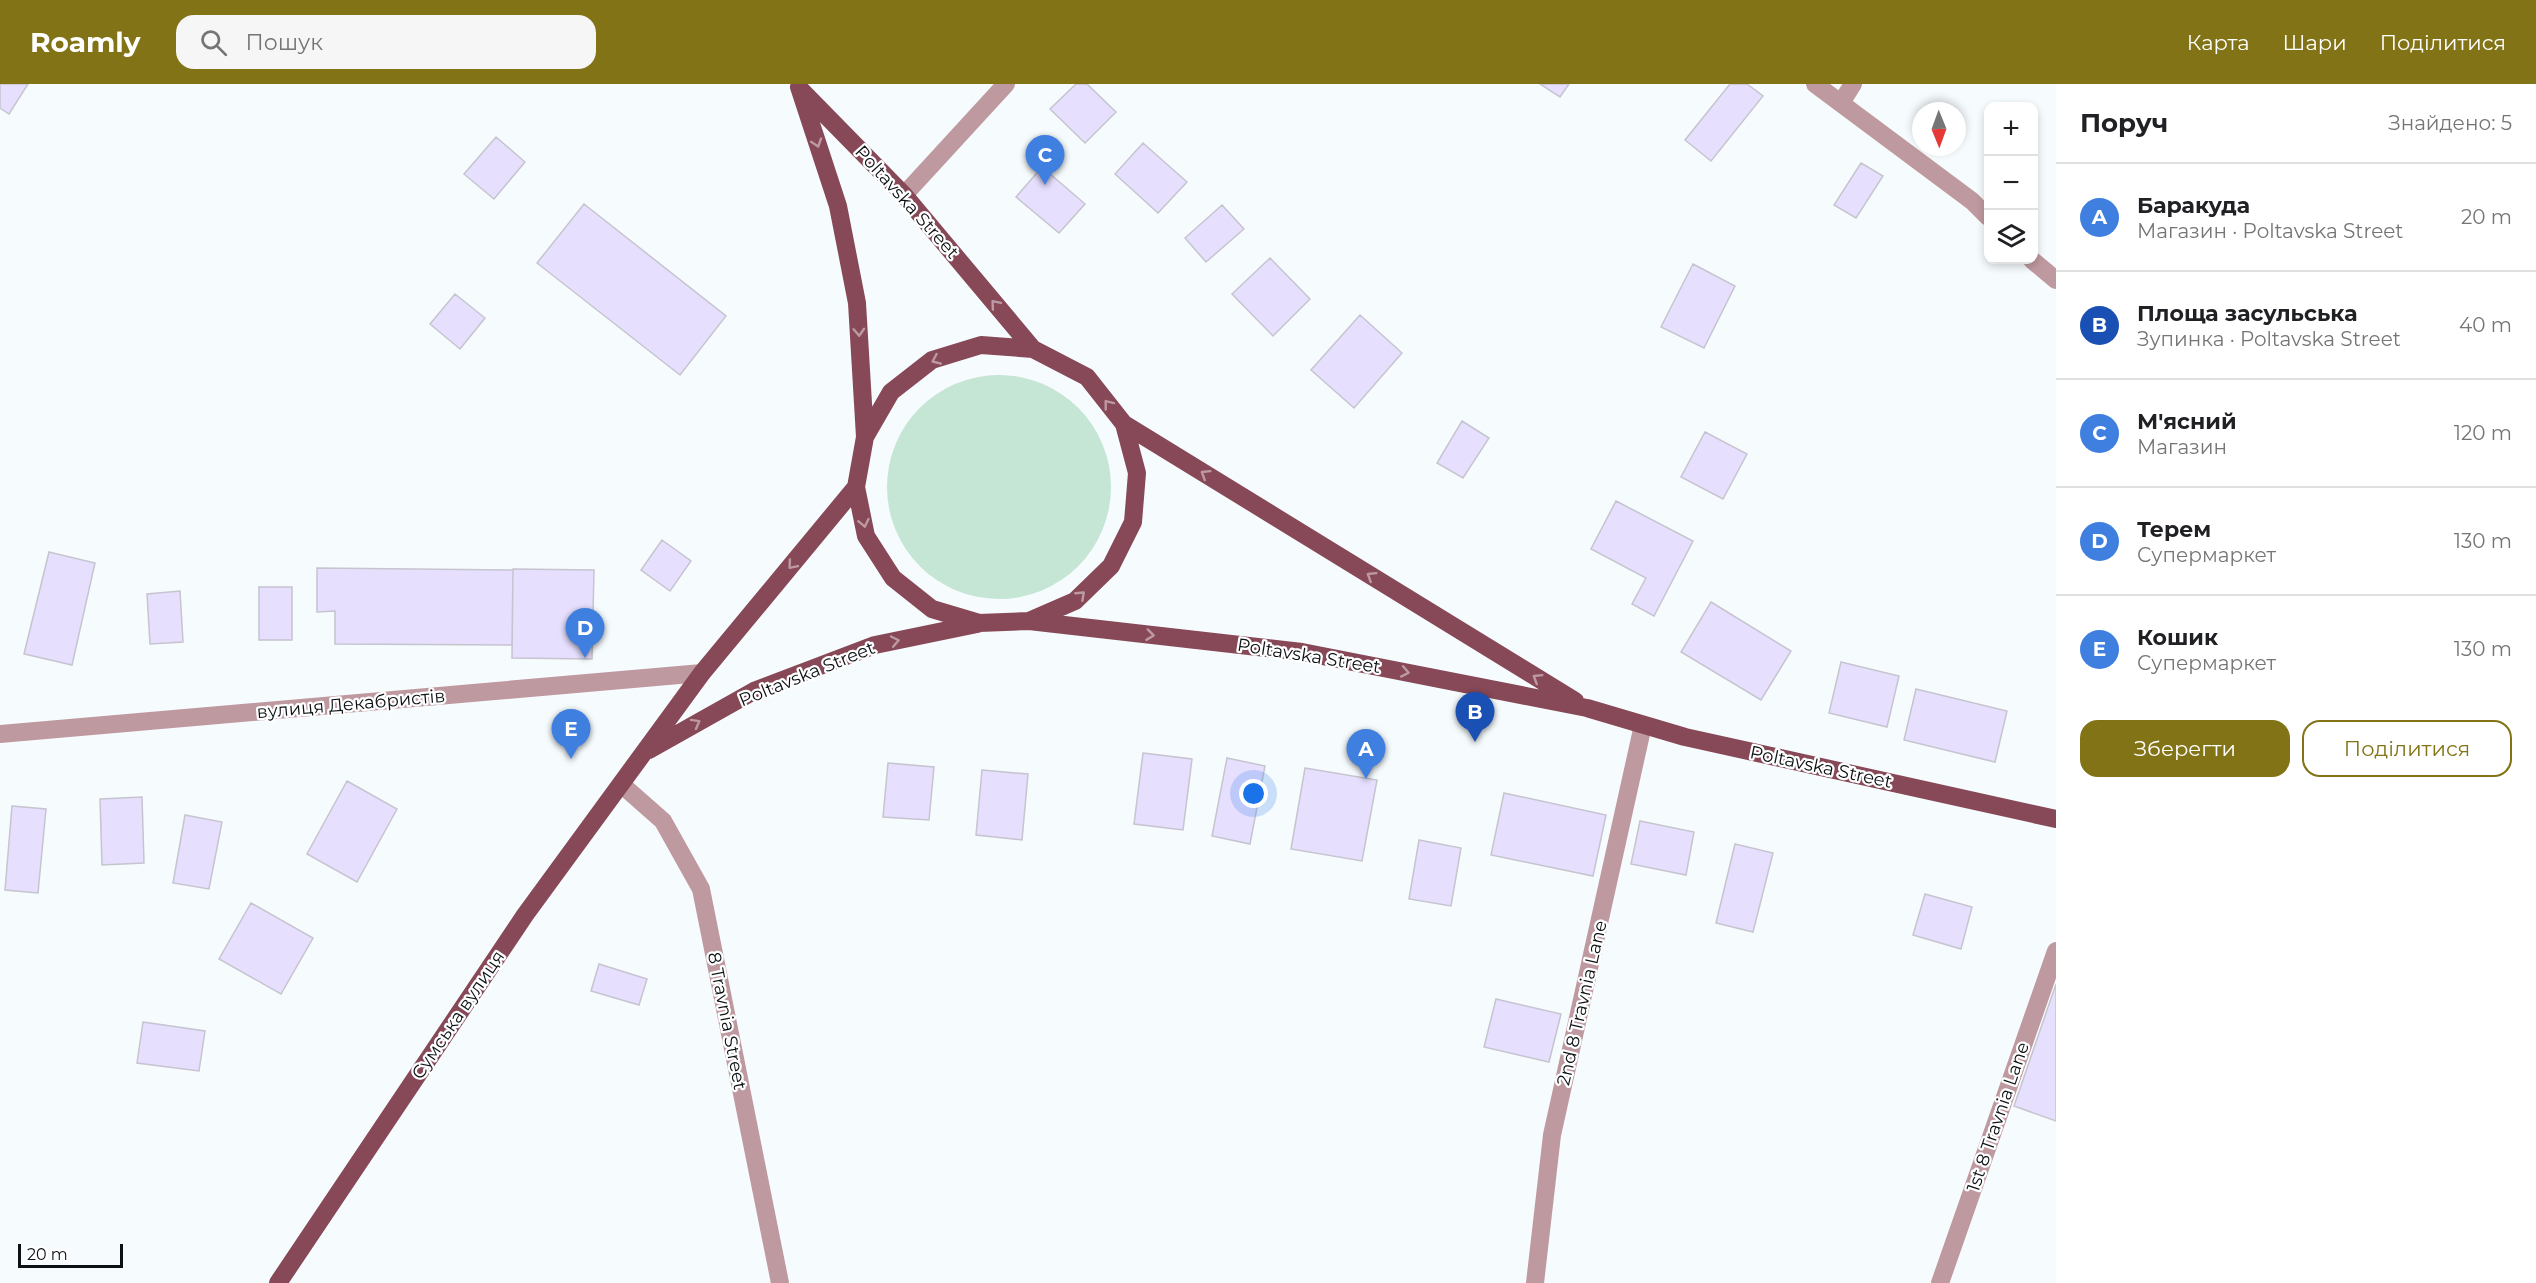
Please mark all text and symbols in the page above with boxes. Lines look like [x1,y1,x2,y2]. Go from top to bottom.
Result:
search box [176,15,596,69]
text: Roamly [30,25,140,59]
icon: search [197,26,230,59]
text: Пошук [245,29,323,56]
text: Карта [2187,30,2250,55]
text: Шари [2283,30,2347,55]
text: Поділитися [2380,30,2506,55]
north arrow [1912,102,1966,156]
map controls [1984,102,2038,264]
button: + [1984,102,2038,156]
text: Поруч [2080,107,2168,139]
text: Знайдено: 5 [2388,111,2512,135]
pin: C [1026,135,1064,185]
one-way arrow [810,137,822,148]
street label: Poltavska Street [850,141,964,263]
button: − [1984,156,2038,210]
text: Баракуда [2137,192,2250,219]
text: A [2092,205,2107,229]
text: 20 m [2461,205,2512,229]
button: layers [1984,210,2038,264]
text: Магазин · Poltavska Street [2137,219,2403,243]
one-way arrow [992,300,1003,311]
text: Площа засульська [2137,300,2357,327]
text: B [2092,313,2107,337]
text: 40 m [2459,313,2512,337]
text: Зупинка · Poltavska Street [2137,327,2401,351]
one-way arrow [852,328,865,337]
one-way arrow [932,353,943,365]
one-way arrow [1105,400,1116,411]
text: М'ясний [2137,408,2237,435]
text: C [2092,421,2107,445]
text: 120 m [2454,421,2512,445]
text: Магазин [2137,435,2227,459]
one-way arrow [1201,469,1211,481]
text: Терем [2137,516,2211,543]
one-way arrow [856,517,869,527]
text: D [2091,529,2108,553]
text: 130 m [2454,529,2512,553]
text: Супермаркет [2137,543,2276,567]
one-way arrow [788,558,799,569]
one-way arrow [1367,571,1377,583]
one-way arrow [1074,591,1085,602]
pin: D [566,608,604,658]
text: Кошик [2137,624,2218,651]
one-way arrow [1145,628,1155,640]
street label: Poltavska Street [1236,634,1382,678]
one-way arrow [890,635,900,648]
street label: Poltavska Street [736,637,878,711]
text: E [2093,637,2106,661]
text: 130 m [2454,637,2512,661]
text: Супермаркет [2137,651,2276,675]
one-way arrow [1400,665,1410,678]
one-way arrow [1533,673,1543,685]
street label: вулиця Декабристів [256,685,446,723]
pin: B [1456,692,1494,742]
pin: E [552,710,590,759]
one-way arrow [690,719,701,731]
button: Зберегти [2080,720,2290,777]
button: Поділитися [2302,720,2512,777]
pin: A [1346,730,1386,779]
street label: Poltavska Street [1748,741,1894,793]
your location [1239,779,1268,808]
street label: 2nd 8 Travnia Lane [1552,918,1612,1088]
street label: Сумська вулиця [407,946,509,1084]
street label: 8 Travnia Street [703,950,751,1092]
street label: 1st 8 Travnia Lane [1962,1039,2034,1195]
scale bar [18,1241,123,1268]
text: 20 m [27,1245,68,1264]

